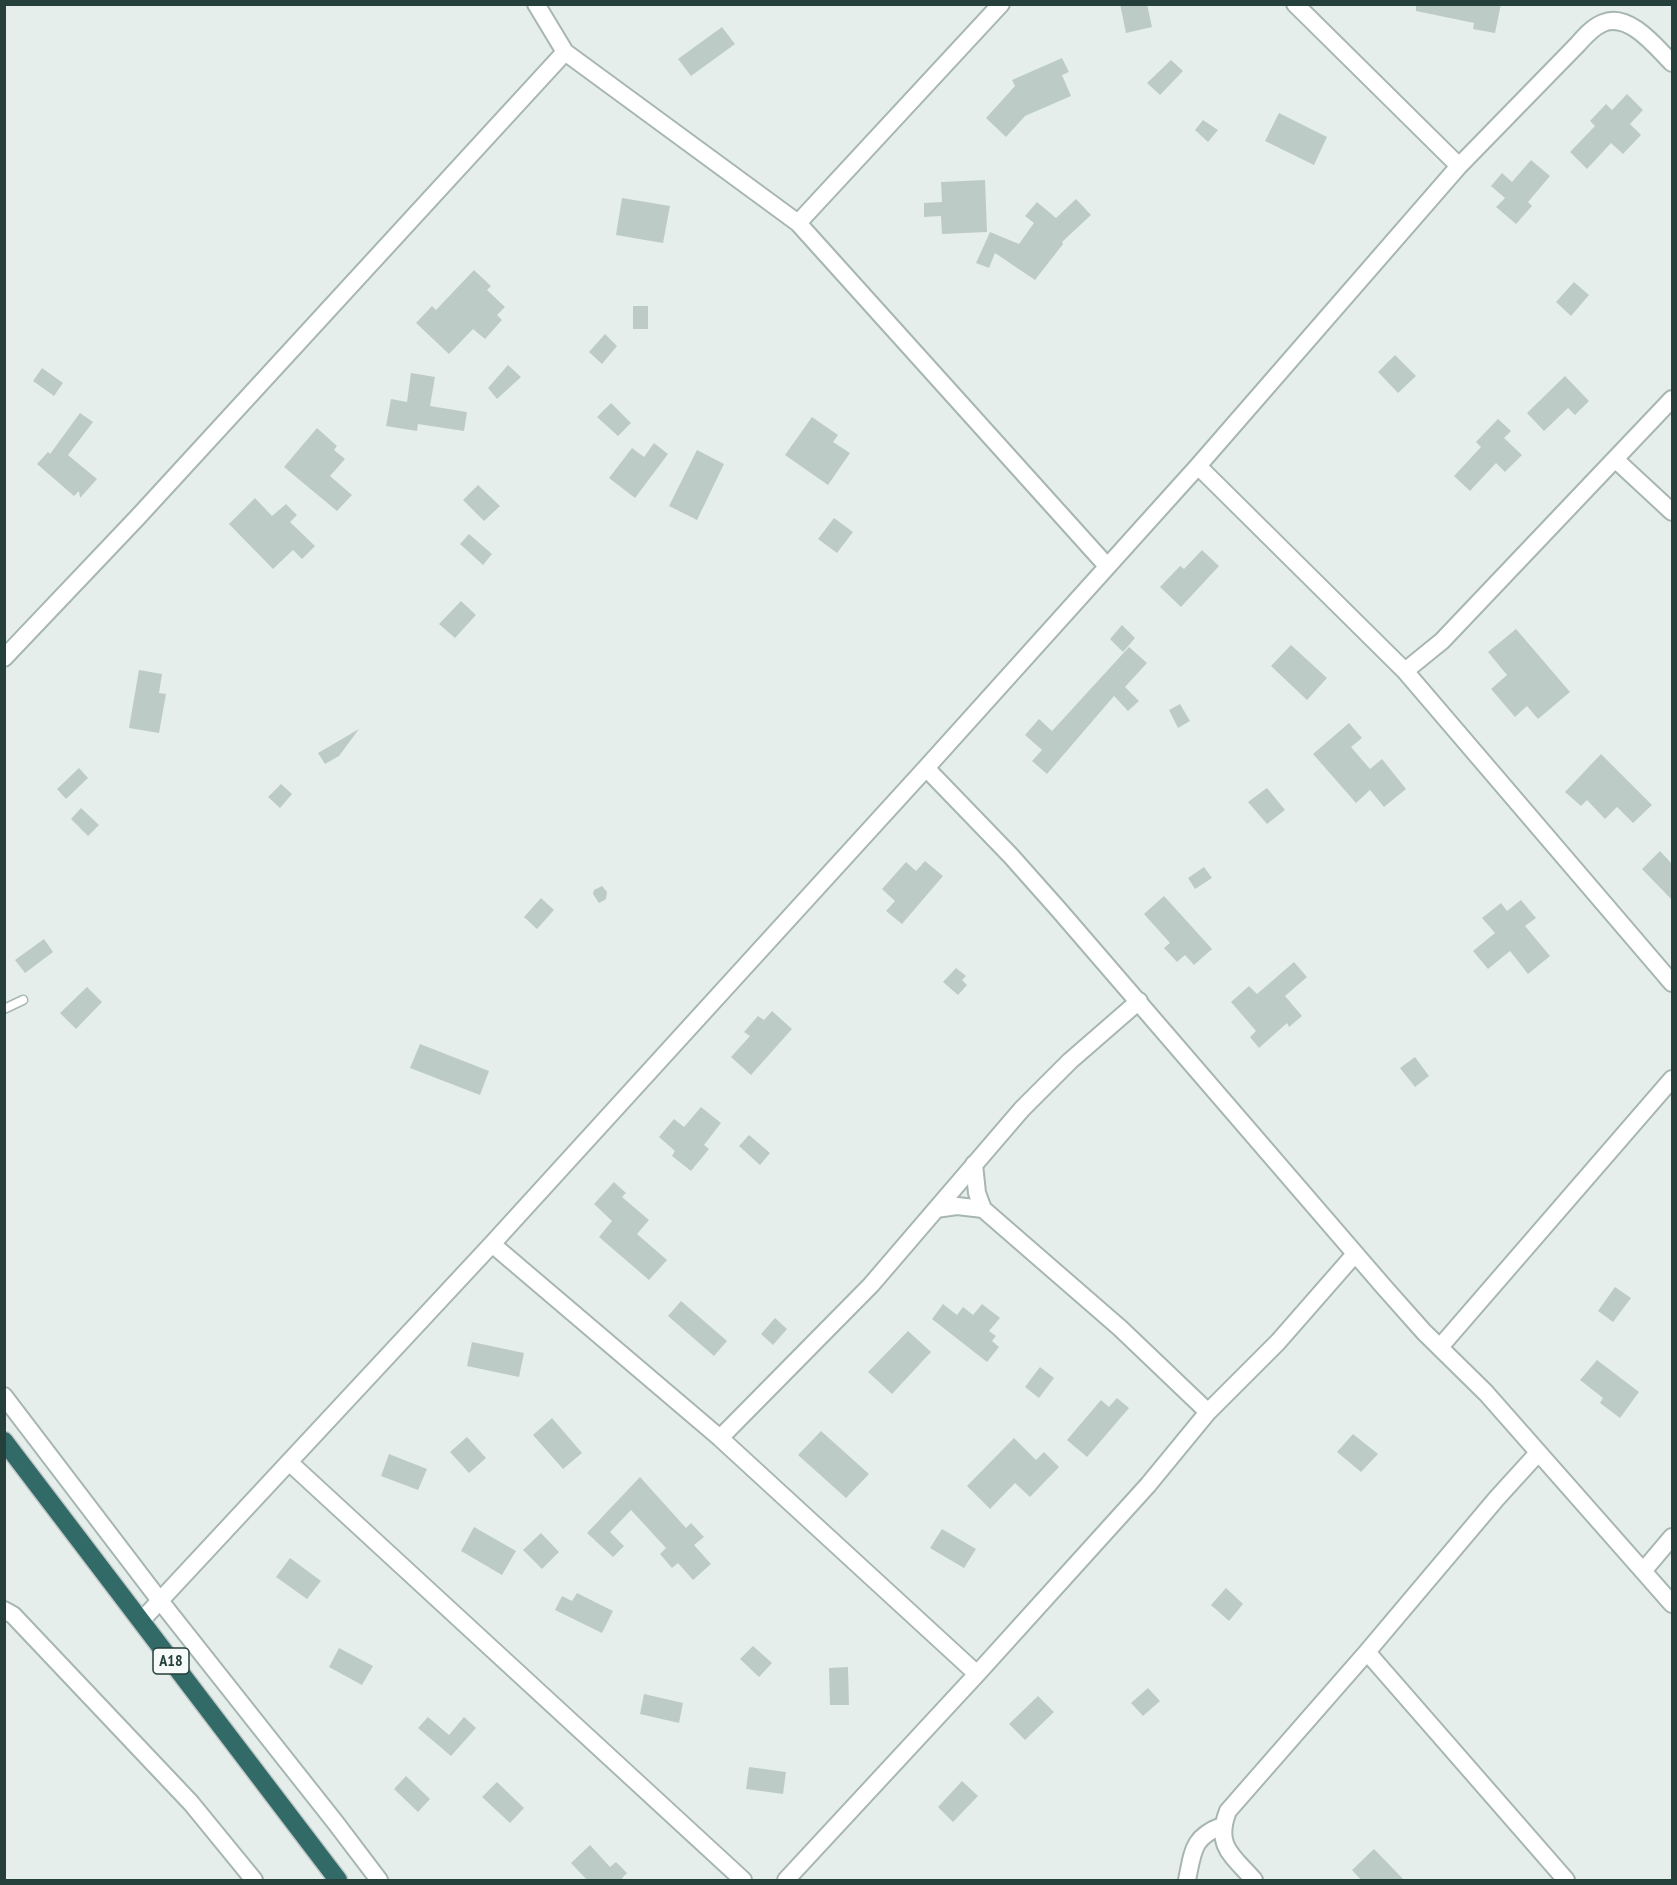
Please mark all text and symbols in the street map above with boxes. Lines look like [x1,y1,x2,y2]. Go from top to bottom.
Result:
road number: A18 [153,1648,189,1674]

